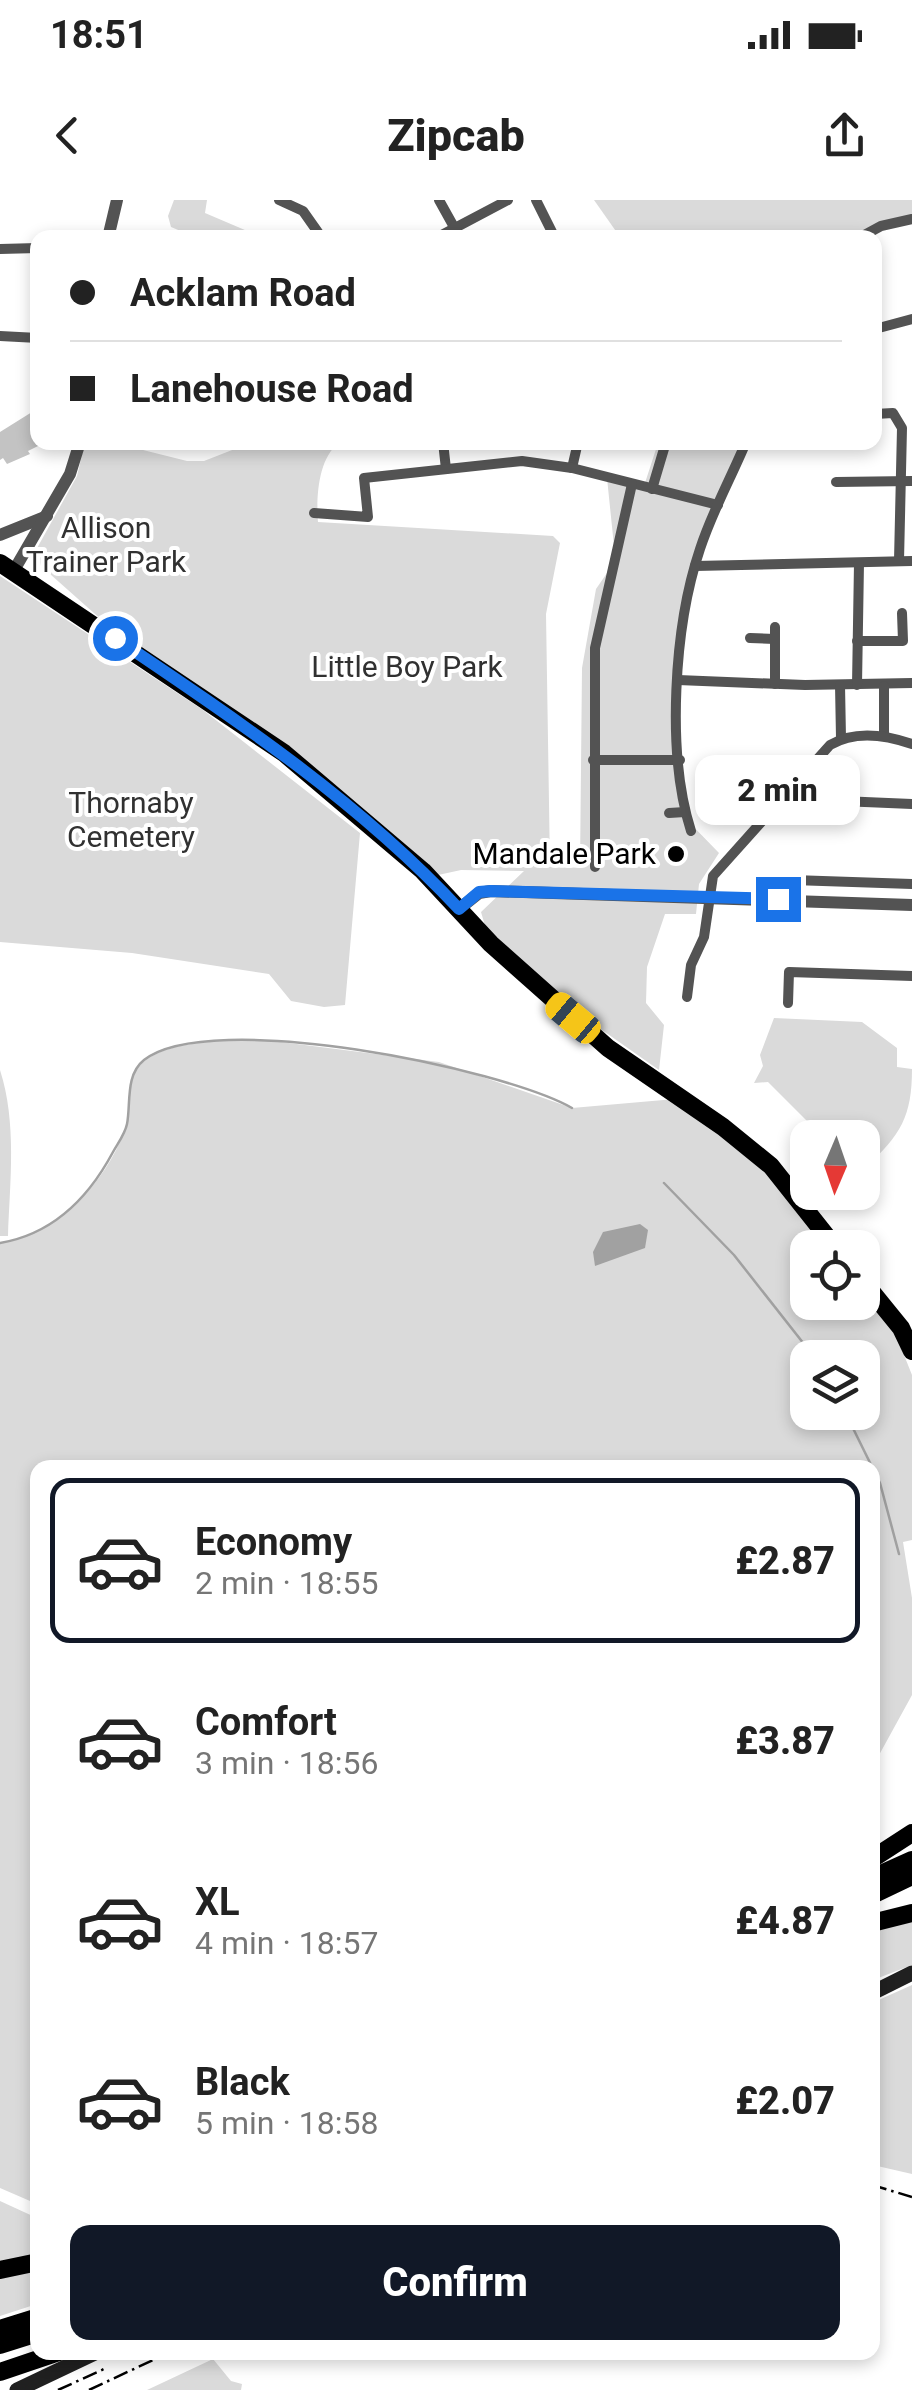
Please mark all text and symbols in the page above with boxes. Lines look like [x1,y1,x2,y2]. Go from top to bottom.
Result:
text: 18:51 [50,13,148,57]
icon: back [40,108,95,163]
icon: share [817,108,872,163]
text: Zipcab [387,109,525,162]
text: Acklam Road [130,271,356,315]
text: Lanehouse Road [130,367,414,411]
park label: Allison Trainer Park [26,510,187,579]
route start [93,616,138,661]
park label: Little Boy Park [311,649,503,684]
callout: 2 min [696,754,860,824]
text: 2 min [737,771,818,809]
park label: Thornaby Cemetery [67,785,195,854]
place label: Mandale Park [473,836,657,871]
marker: Mandale Park [665,843,687,865]
route end [756,877,801,922]
car [540,987,606,1049]
north arrow [790,1120,880,1210]
map controls [790,1120,880,1430]
button: locate [790,1230,880,1320]
button: layers [790,1340,880,1430]
icon: car [75,1516,165,1606]
text: Economy [195,1520,352,1564]
text: £2.87 [735,1539,835,1583]
text: 2 min · 18:55 [195,1564,378,1602]
icon: car [75,1696,165,1786]
text: Comfort [195,1700,337,1744]
text: £3.87 [735,1719,835,1763]
text: 3 min · 18:56 [195,1744,378,1782]
icon: car [75,1876,165,1966]
text: XL [195,1880,240,1924]
text: £4.87 [735,1899,835,1943]
text: 4 min · 18:57 [195,1924,378,1962]
icon: car [75,2056,165,2146]
text: Black [195,2060,290,2104]
text: £2.07 [735,2079,835,2123]
text: 5 min · 18:58 [195,2104,378,2142]
button: Confirm [70,2225,840,2340]

